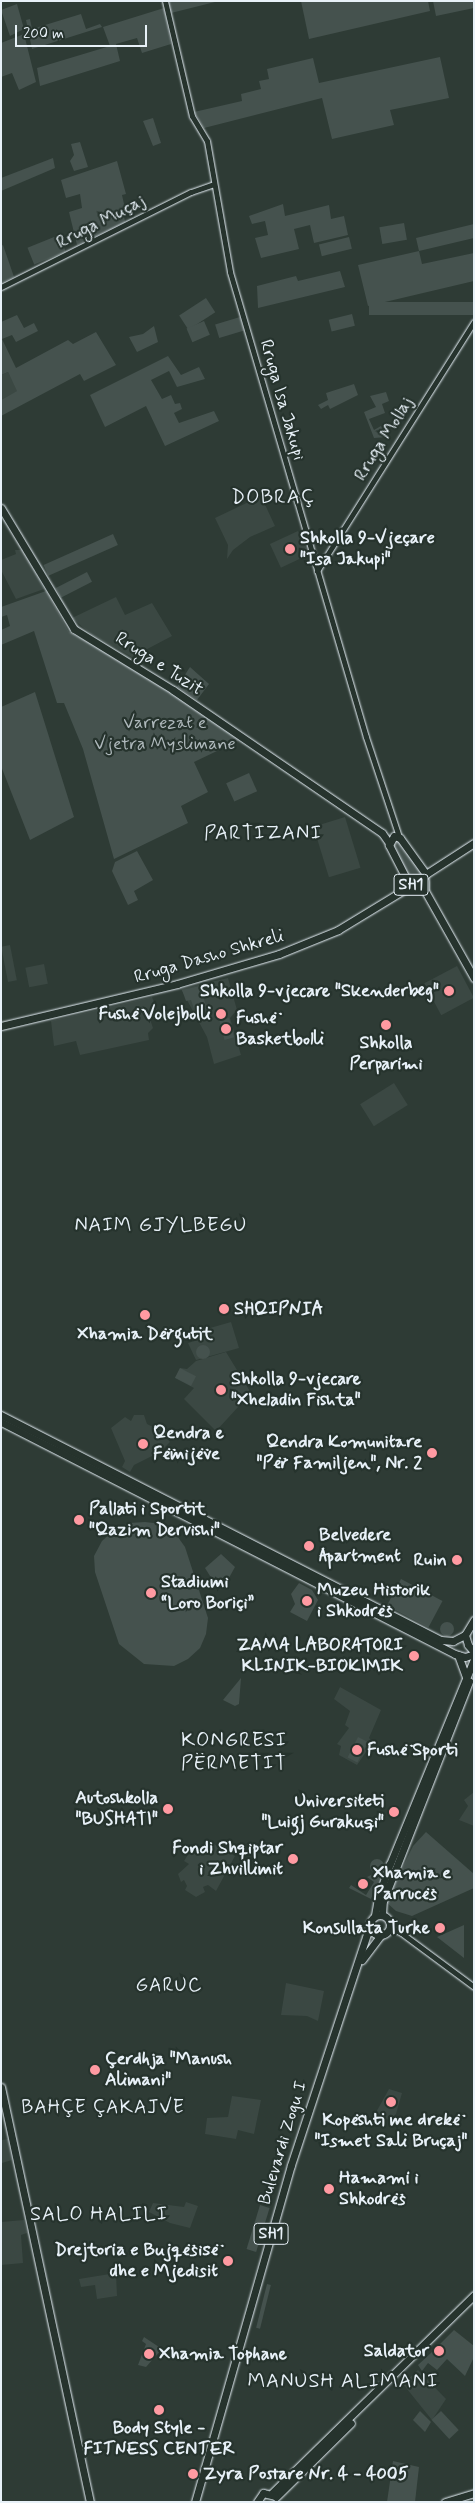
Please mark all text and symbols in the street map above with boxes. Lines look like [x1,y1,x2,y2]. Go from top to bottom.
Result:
scale bar [18,15,150,47]
text: 200 m [23,24,64,44]
street label: Rruga Muçaj [54,191,148,253]
street label: Rruga Isa Jakupi [254,336,310,464]
street label: Rruga Mollaj [350,393,418,485]
district label: DOBRAÇ [230,485,316,509]
place label: Shkolla 9-Vjeçare "Isa Jakupi" [300,528,435,570]
marker: Shkolla 9-Vjeçare "Isa Jakupi" [284,543,296,555]
street label: Rruga e Tuzit [111,627,207,701]
park label: Varrezat e Vjetra Myslimane [95,713,235,756]
district label: PARTIZANI [202,821,324,845]
road number: SH1 [394,872,428,898]
street label: Rruga Dasho Shkreli [132,926,286,988]
place label: Shkolla 9-vjecare "Skenderbeg" [200,980,439,1002]
marker: Shkolla 9-vjecare "Skenderbeg" [443,985,455,997]
place label: Fushë Volejbolli [98,1003,211,1025]
marker: Fushë Volejbolli [215,1008,227,1020]
place label: Fushë Basketbolli [236,1008,324,1050]
marker: Shkolla Perparimi [380,1019,392,1031]
marker: Fushë Basketbolli [220,1023,232,1035]
place label: Shkolla Perparimi [349,1033,423,1076]
district label: NAIM GJYLBEGU [74,1213,248,1237]
place label: SHQIPNIA [234,1298,324,1320]
marker: SHQIPNIA [218,1303,230,1315]
marker: Xhamia Dërgutit [139,1309,151,1321]
place label: Xhamia Dërgutit [77,1323,213,1345]
place label: Shkolla 9-vjecare "Xheladin Fishta" [231,1369,361,1412]
marker: Shkolla 9-vjecare "Xheladin Fishta" [215,1384,227,1396]
place label: Qendra e Fëmijëve [153,1423,224,1466]
place label: Qendra Komunitare "Për Familjen", Nr. 2 [262,1432,422,1475]
marker: Qendra e Fëmijëve [137,1438,149,1450]
marker: Qendra Komunitare "Për Familjen", Nr. 2 [426,1447,438,1459]
place label: Pallati i Sportit "Qazim Dervishi" [89,1499,220,1542]
marker: Pallati i Sportit "Qazim Dervishi" [73,1514,85,1526]
place label: Belvedere Apartment [319,1525,401,1568]
marker: Belvedere Apartment [303,1540,315,1552]
place label: Ruin [414,1549,447,1571]
marker: Ruin [451,1554,463,1566]
place label: Stadiumi “Loro Boriçi” [161,1572,254,1615]
place label: Muzeu Historik i Shkodrës [317,1580,430,1622]
marker: Stadiumi “Loro Boriçi” [145,1587,157,1599]
marker: Muzeu Historik i Shkodrës [301,1595,313,1607]
place label: ZAMA LABORATORI KLINIK-BIOKIMIK [234,1635,403,1678]
marker: ZAMA LABORATORI KLINIK-BIOKIMIK [407,1649,421,1663]
district label: KONGRESI PËRMETIT [178,1728,290,1775]
place label: Fushë Sporti [367,1739,458,1761]
marker: Fushë Sporti [351,1744,363,1756]
place label: Autoshkolla "BUSHATI" [75,1788,158,1830]
place label: Universiteti "Luigj Gurakuqi" [261,1791,384,1834]
marker: Autoshkolla "BUSHATI" [162,1803,174,1815]
marker: Universiteti "Luigj Gurakuqi" [388,1806,400,1818]
place label: Fondi Shqiptar i Zhvillimit [172,1838,283,1880]
marker: Fondi Shqiptar i Zhvillimit [287,1853,299,1865]
place label: Xhamia e Parrucës [373,1863,451,1906]
marker: Xhamia e Parrucës [357,1878,369,1890]
place label: Konsullata Turke [304,1917,430,1939]
marker: Konsullata Turke [434,1922,446,1934]
district label: GARUC [136,1975,202,1997]
place label: Çerdhja "Manush Alimani" [105,2049,232,2092]
marker: Çerdhja "Manush Alimani" [89,2064,101,2076]
street label: Bulevardi Zogu I [254,2079,312,2207]
marker: Kopështi me drekë "Ismet Sali Bruçaj" [385,2096,397,2108]
district label: BAHÇE ÇAKAJVE [21,2097,185,2119]
place label: Kopështi me drekë "Ismet Sali Bruçaj" [315,2110,467,2152]
place label: Hamami i Shkodrës [339,2168,419,2210]
marker: Hamami i Shkodrës [323,2183,335,2195]
district label: SALO HALILI [33,2202,165,2226]
road number: SH1 [254,2220,288,2248]
place label: Drejtoria e Bujqësisë dhe e Mjedisit [56,2240,218,2282]
marker: Drejtoria e Bujqësisë dhe e Mjedisit [222,2255,234,2267]
place label: Saldator [364,2340,429,2362]
place label: Xhamia Tophane [159,2343,287,2365]
marker: Saldator [433,2345,445,2357]
marker: Xhamia Tophane [143,2348,155,2360]
district label: MANUSH ALIMANI [245,2369,441,2393]
marker: Body Style - FITNESS CENTER [153,2404,165,2416]
place label: Body Style - FITNESS CENTER [84,2418,234,2460]
place label: Zyra Postare Nr. 4 - 4005 [203,2463,405,2485]
marker: Zyra Postare Nr. 4 - 4005 [187,2468,199,2480]

